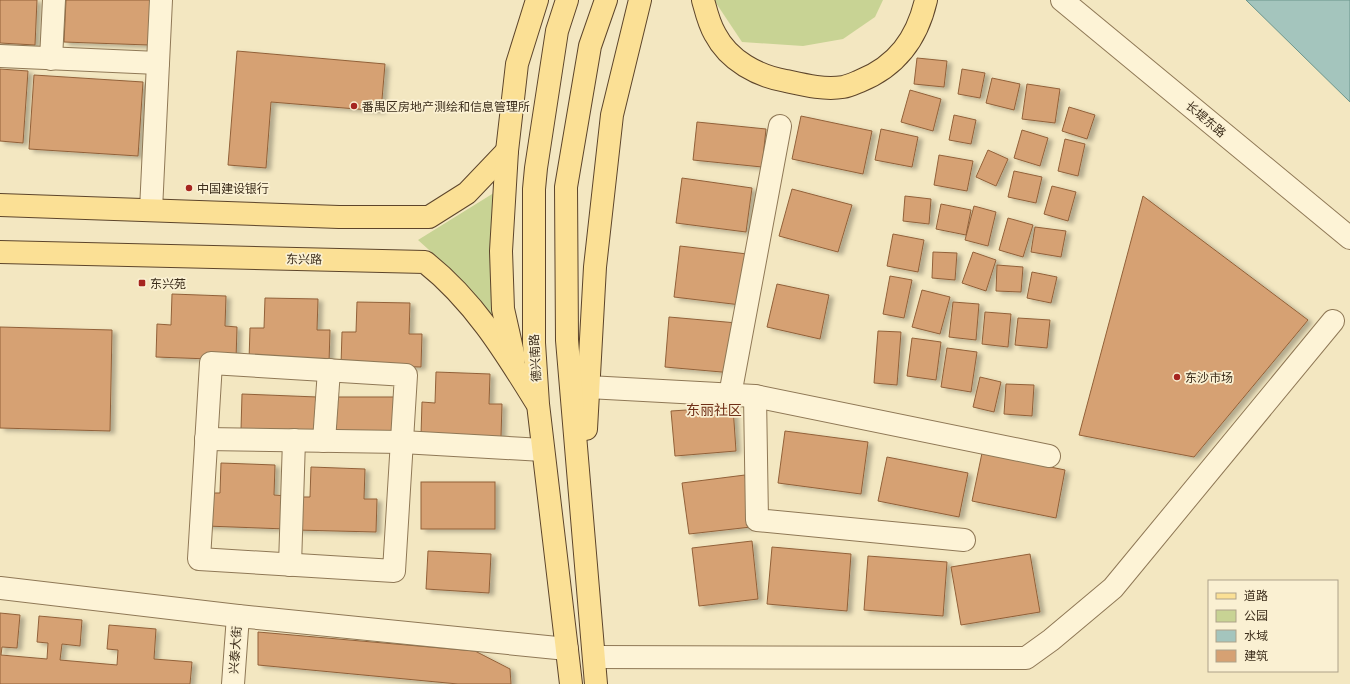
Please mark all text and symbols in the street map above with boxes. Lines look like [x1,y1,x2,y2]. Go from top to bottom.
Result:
street label: 长堤东路 [1183,98,1229,140]
place label: 番禺区房地产测绘和信息管理所 [362,99,530,114]
marker: 番禺区房地产测绘和信息管理所 [349,101,359,111]
place label: 中国建设银行 [197,181,269,196]
marker: 中国建设银行 [184,183,194,193]
street label: 东兴路 [286,251,322,267]
place label: 东兴苑 [150,276,186,291]
marker: 东兴苑 [137,278,147,288]
street label: 德兴南路 [526,334,544,382]
place label: 东沙市场 [1185,370,1233,385]
marker: 东沙市场 [1172,372,1182,382]
district label: 东丽社区 [686,401,742,419]
legend [1208,580,1338,672]
text: 道路 [1244,588,1268,603]
text: 公园 [1244,608,1268,623]
street label: 兴泰大街 [226,626,244,674]
text: 水域 [1244,628,1268,643]
text: 建筑 [1244,648,1268,663]

